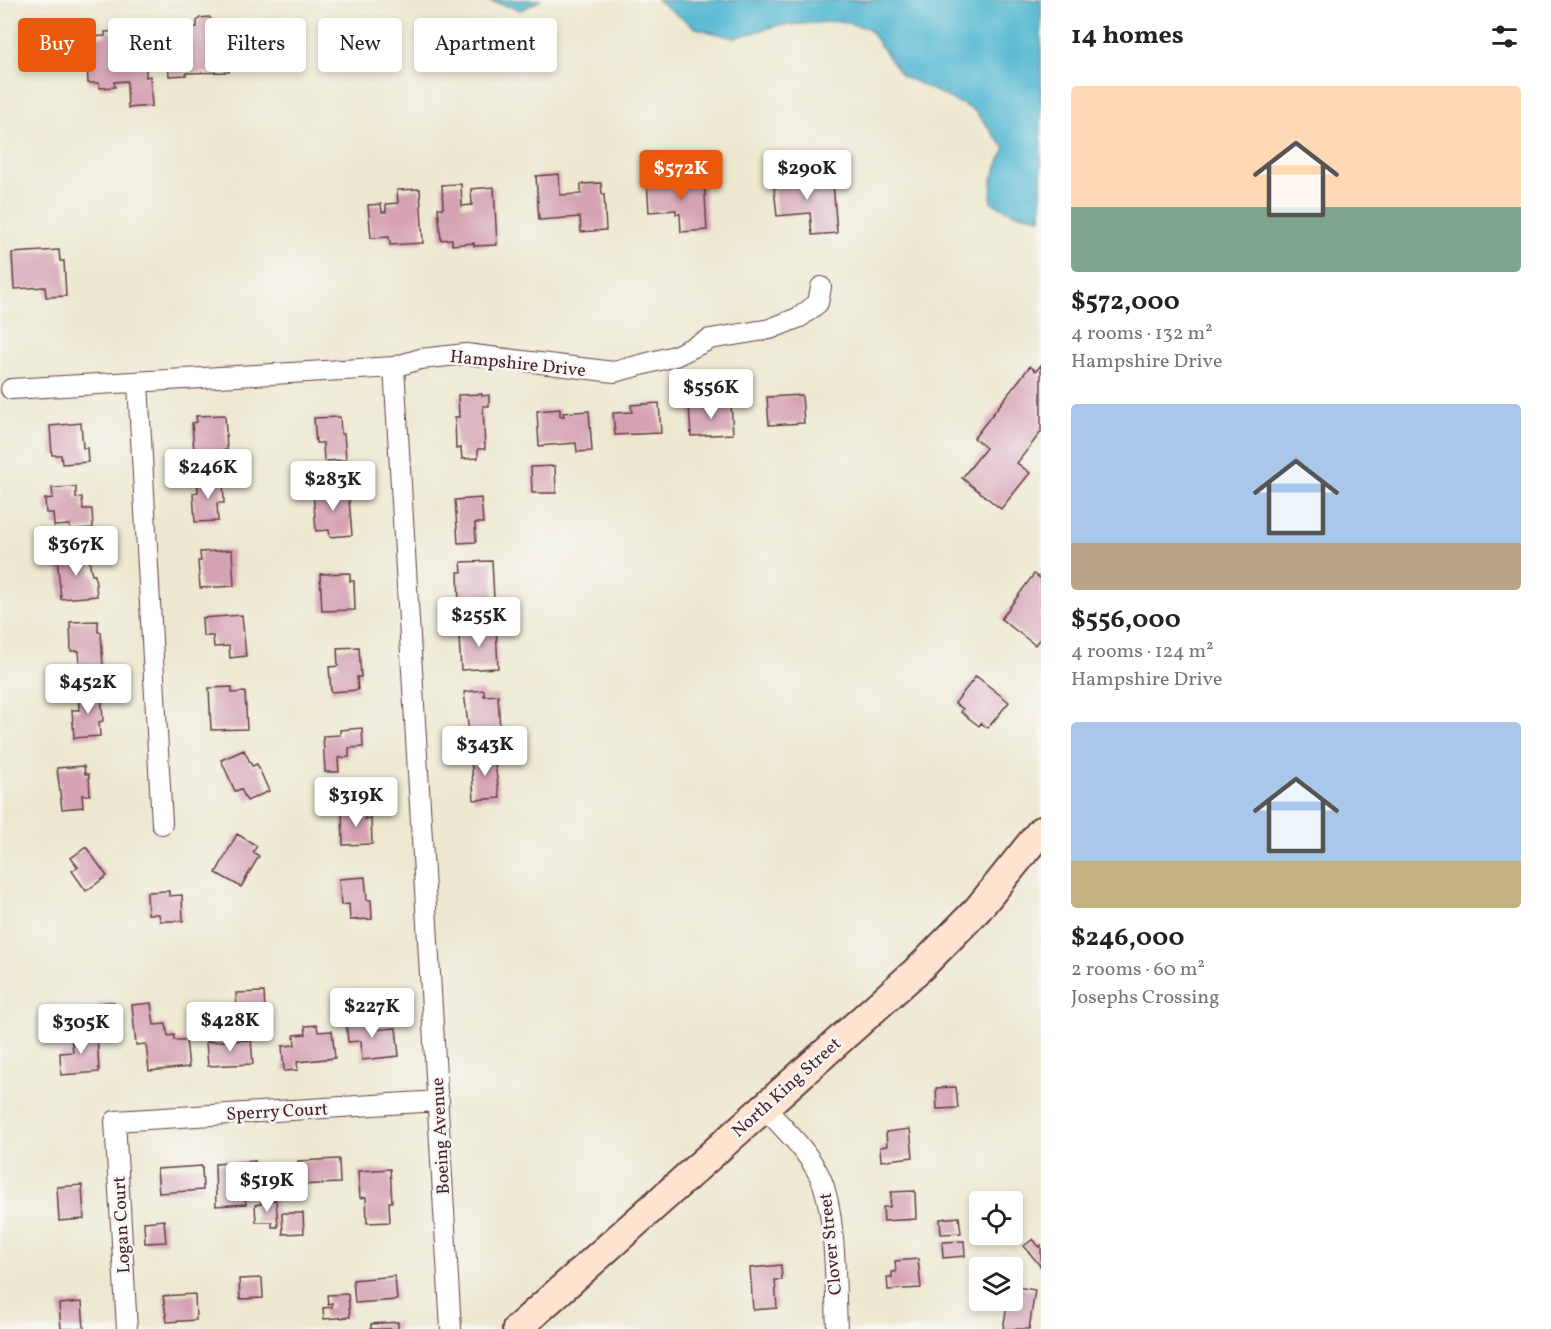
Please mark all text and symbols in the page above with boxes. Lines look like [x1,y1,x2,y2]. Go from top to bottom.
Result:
chip: Buy [18,18,96,72]
chip: Rent [108,18,193,72]
chip: Filters [205,18,306,72]
chip: New [318,18,402,72]
chip: Apartment [414,18,557,72]
text: 14 homes [1071,18,1184,54]
icon: filters [1488,20,1521,53]
icon: home [1242,125,1350,233]
pin: $572K [639,150,723,201]
pin: $290K [765,150,849,201]
text: $572K [653,155,709,183]
text: $290K [777,155,837,183]
text: $572,000 [1071,284,1180,320]
text: 4 rooms · 132 m² [1071,320,1213,348]
street label: Hampshire Drive [449,345,587,384]
text: Hampshire Drive [1071,348,1222,376]
pin: $556K [669,369,753,420]
text: $556K [683,374,739,402]
icon: home [1242,443,1350,551]
pin: $246K [166,449,250,500]
text: $246K [179,454,237,482]
pin: $283K [291,461,375,512]
text: $283K [304,466,362,494]
pin: $367K [34,526,118,577]
text: $367K [48,531,104,559]
pin: $255K [437,597,521,648]
text: $255K [451,602,507,630]
text: $556,000 [1071,602,1181,638]
text: 4 rooms · 124 m² [1071,638,1214,666]
pin: $452K [46,664,130,715]
text: Hampshire Drive [1071,666,1222,694]
text: $452K [59,669,117,697]
pin: $343K [443,726,527,777]
text: $343K [456,731,514,759]
icon: home [1242,761,1350,869]
pin: $319K [314,777,398,828]
text: $319K [329,782,383,810]
text: $246,000 [1071,920,1185,956]
text: 2 rooms · 60 m² [1071,956,1205,984]
text: Josephs Crossing [1071,984,1219,1012]
pin: $227K [330,988,414,1039]
text: $227K [344,993,400,1021]
pin: $428K [188,1002,272,1053]
pin: $305K [39,1004,123,1055]
text: $428K [200,1007,260,1035]
text: $305K [52,1009,110,1037]
street label: North King Street [727,1032,847,1144]
street label: Boeing Avenue [426,1077,457,1195]
street label: Sperry Court [225,1097,329,1128]
pin: $519K [225,1162,309,1213]
text: $519K [240,1167,294,1195]
street label: Logan Court [107,1176,138,1274]
street label: Clover Street [814,1191,849,1296]
map controls [969,1191,1023,1311]
button: locate [969,1191,1023,1245]
button: layers [969,1257,1023,1311]

